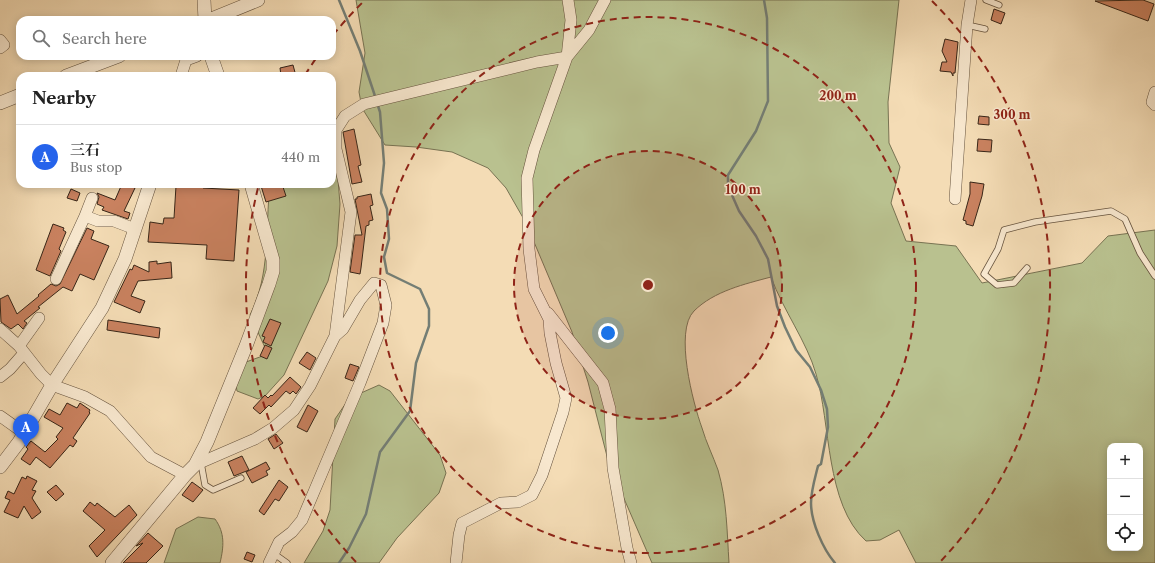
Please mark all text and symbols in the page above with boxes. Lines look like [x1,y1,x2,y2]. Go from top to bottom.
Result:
search box [16,16,336,60]
icon: search [30,27,52,49]
text: Search here [62,29,147,48]
text: Nearby [32,88,96,108]
text: 200 m [819,88,857,103]
text: 300 m [993,107,1031,122]
text: 三石 [70,140,100,159]
text: A [40,149,50,165]
text: 440 m [281,149,320,165]
text: Bus stop [70,159,122,175]
text: 100 m [725,182,761,197]
centre of rings [641,278,655,292]
your location [598,323,618,343]
pin: A [13,414,39,447]
map controls [1107,443,1143,551]
button: + [1107,443,1143,479]
button: − [1107,479,1143,515]
button: locate [1107,515,1143,551]

